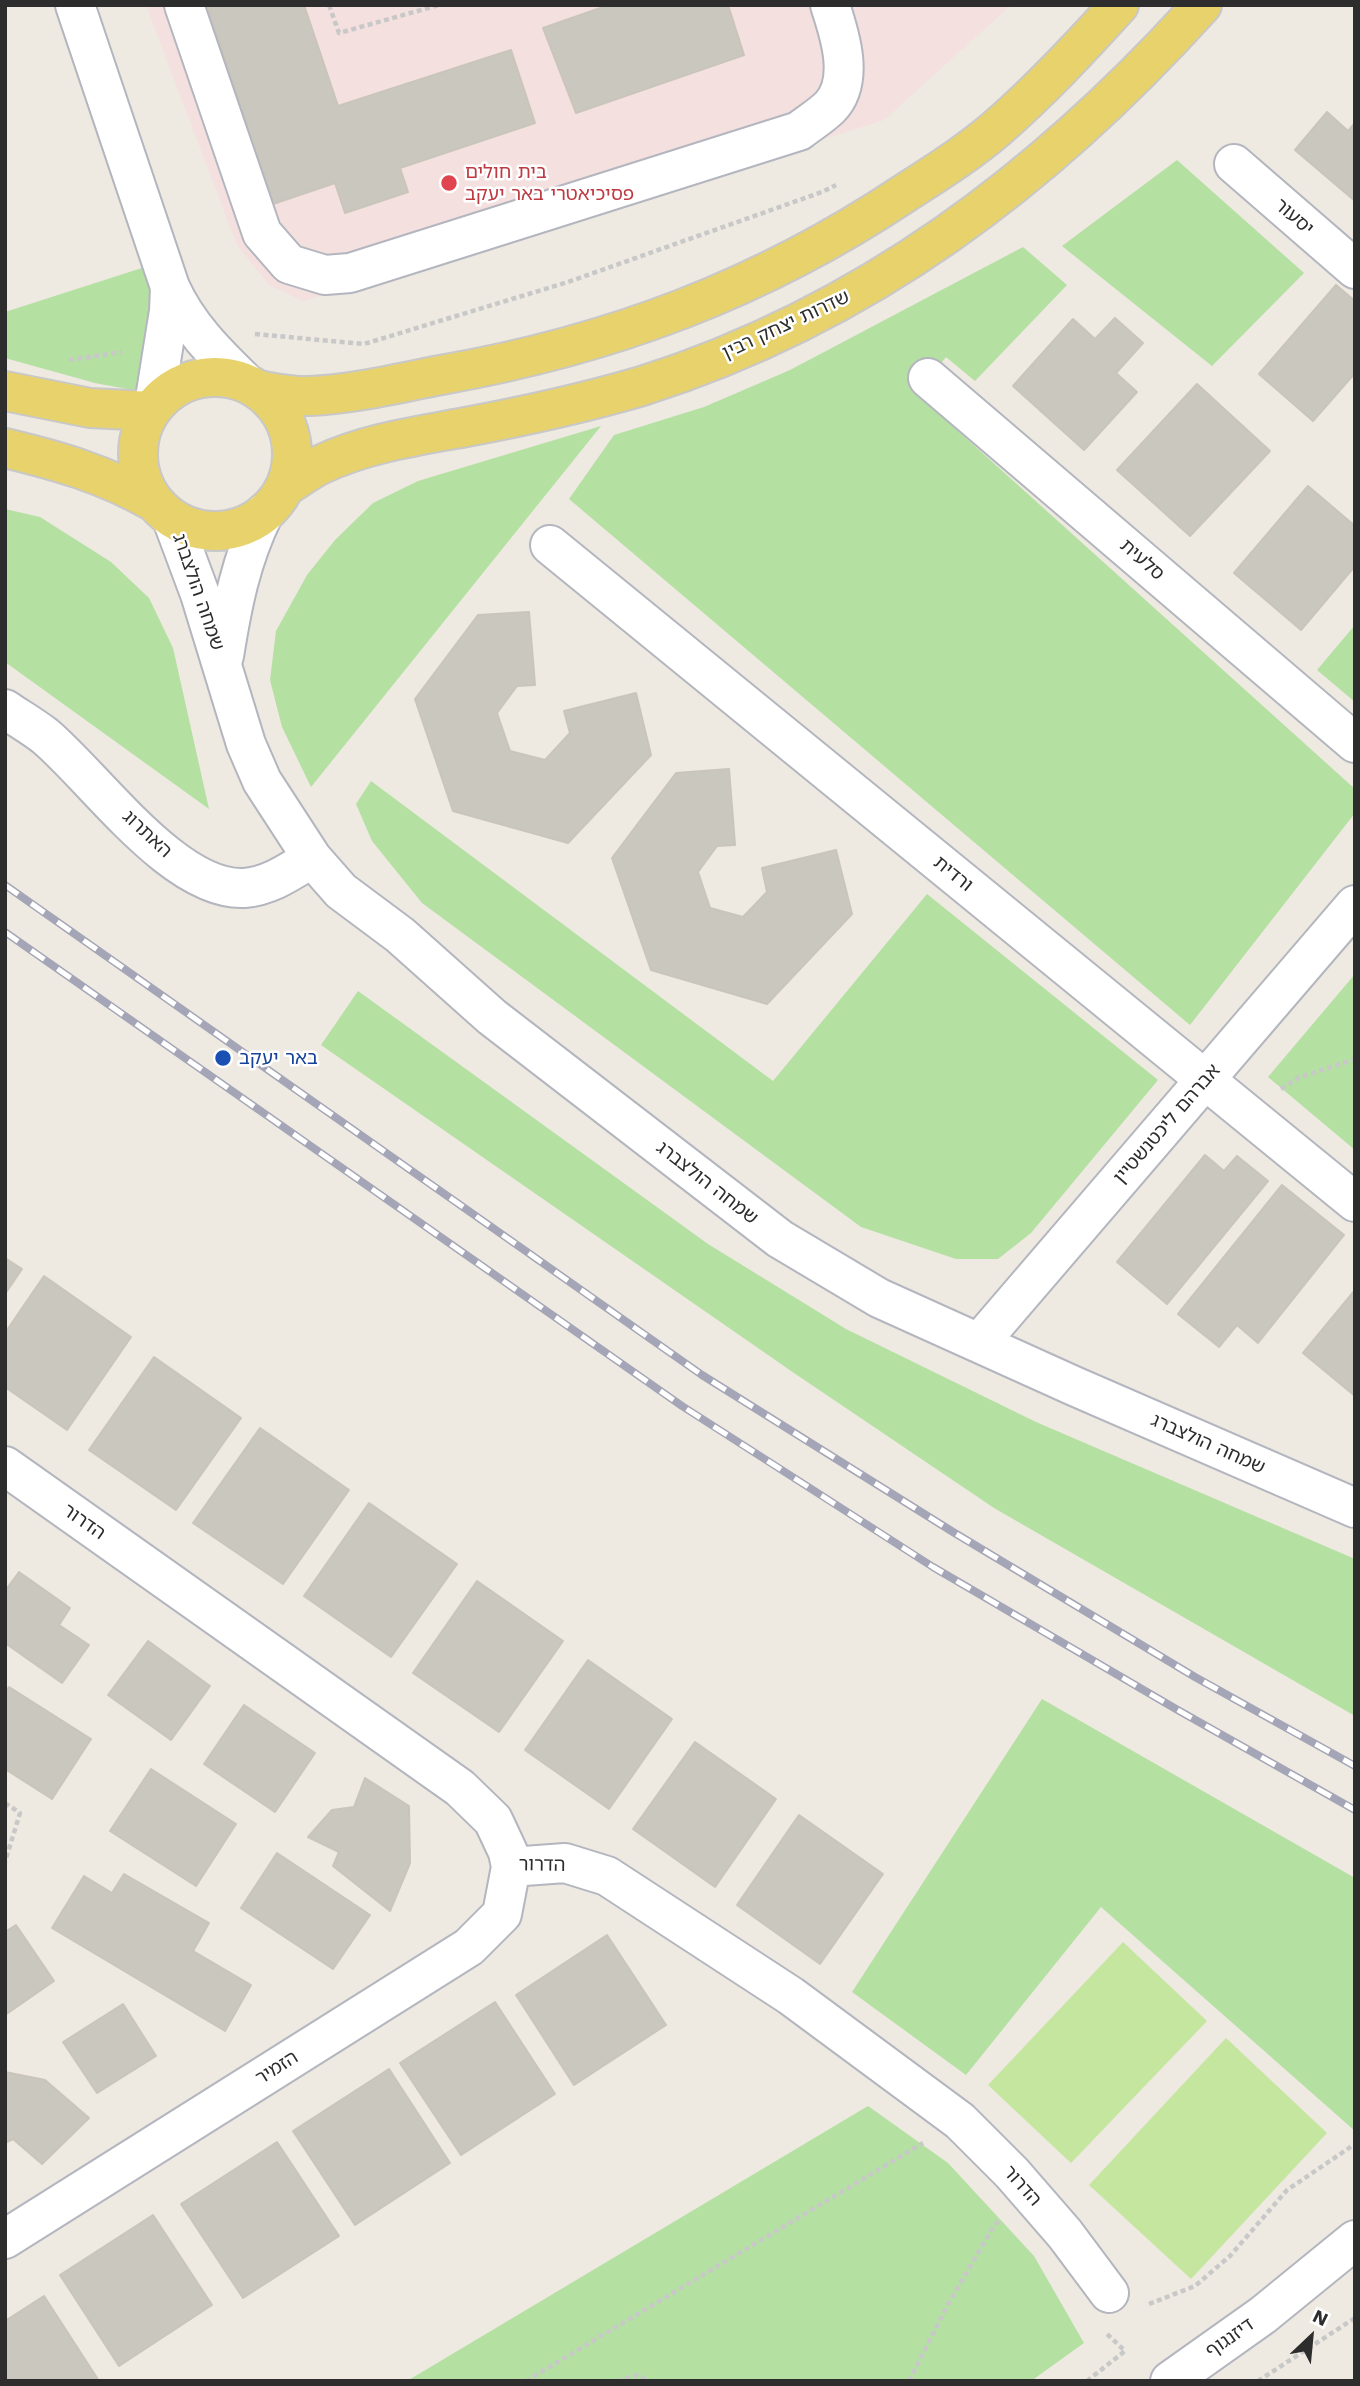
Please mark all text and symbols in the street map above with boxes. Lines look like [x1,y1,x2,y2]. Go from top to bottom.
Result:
place label: בית חולים פסיכיאטרי באר יעקב [465,161,634,205]
marker: בית חולים פסיכיאטרי באר יעקב [439,173,459,193]
street label: יסעור [1270,194,1318,240]
street label: שדרות יצחק רבין [719,286,853,364]
street label: שמחה הולצברג [167,530,229,654]
street label: סלעית [1115,534,1169,586]
street label: האתרוג [117,805,177,863]
street label: ורדית [929,851,977,897]
place label: באר יעקב [239,1047,318,1069]
marker: באר יעקב [213,1048,233,1068]
street label: אברהם ליכטנשטיין [1109,1060,1225,1188]
street label: שמחה הולצברג [652,1136,762,1230]
street label: שמחה הולצברג [1147,1409,1269,1479]
street label: הדרור [58,1499,110,1545]
street label: הדרור [518,1853,566,1877]
street label: הזמיר [252,2046,302,2090]
street label: הדרור [998,2161,1046,2211]
north arrow [1276,2302,1346,2372]
text: N [1309,2304,1332,2331]
street label: דיזנגוף [1201,2313,1259,2363]

